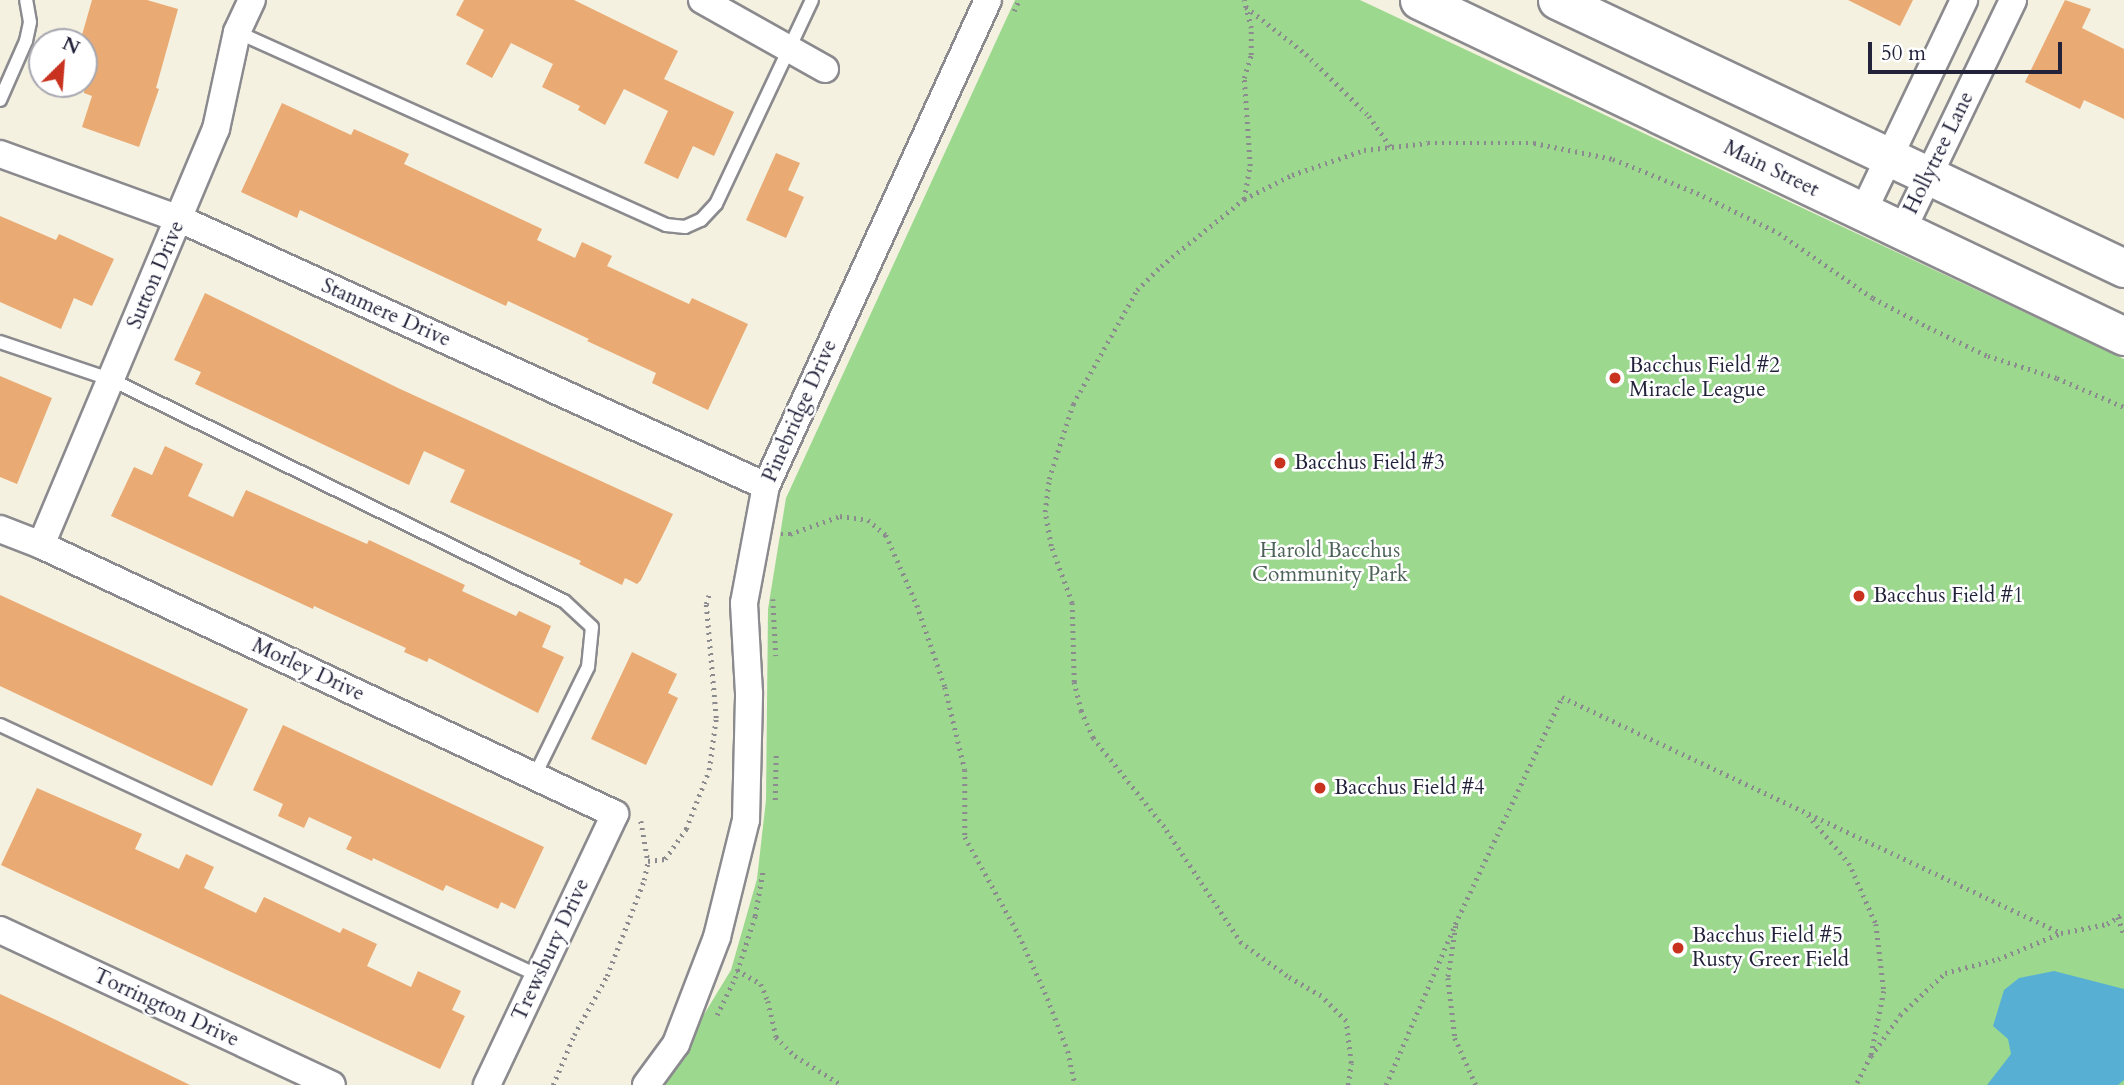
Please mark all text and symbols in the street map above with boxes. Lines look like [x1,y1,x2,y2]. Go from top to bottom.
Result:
north arrow [28,28,98,98]
scale bar [1872,28,2066,72]
text: N [58,31,84,61]
text: 50 m [1881,39,1926,68]
street label: Hollytree Lane [1899,88,1979,218]
street label: Main Street [1719,135,1823,203]
street label: Sutton Drive [122,217,190,333]
street label: Stanmere Drive [317,273,455,353]
street label: Pinebridge Drive [757,336,843,486]
place label: Bacchus Field #2 Miracle League [1629,353,1780,403]
marker: Bacchus Field #2 Miracle League [1607,370,1623,386]
place label: Bacchus Field #3 [1294,450,1445,476]
marker: Bacchus Field #3 [1272,455,1288,471]
park label: Harold Bacchus Community Park [1252,538,1408,588]
place label: Bacchus Field #1 [1873,583,2024,609]
marker: Bacchus Field #1 [1851,588,1867,604]
street label: Morley Drive [248,633,368,707]
place label: Bacchus Field #4 [1334,775,1485,801]
marker: Bacchus Field #4 [1312,780,1328,796]
street label: Trewsbury Drive [507,875,595,1025]
place label: Bacchus Field #5 Rusty Greer Field [1692,923,1849,973]
marker: Bacchus Field #5 Rusty Greer Field [1670,940,1686,956]
street label: Torrington Drive [89,963,243,1053]

